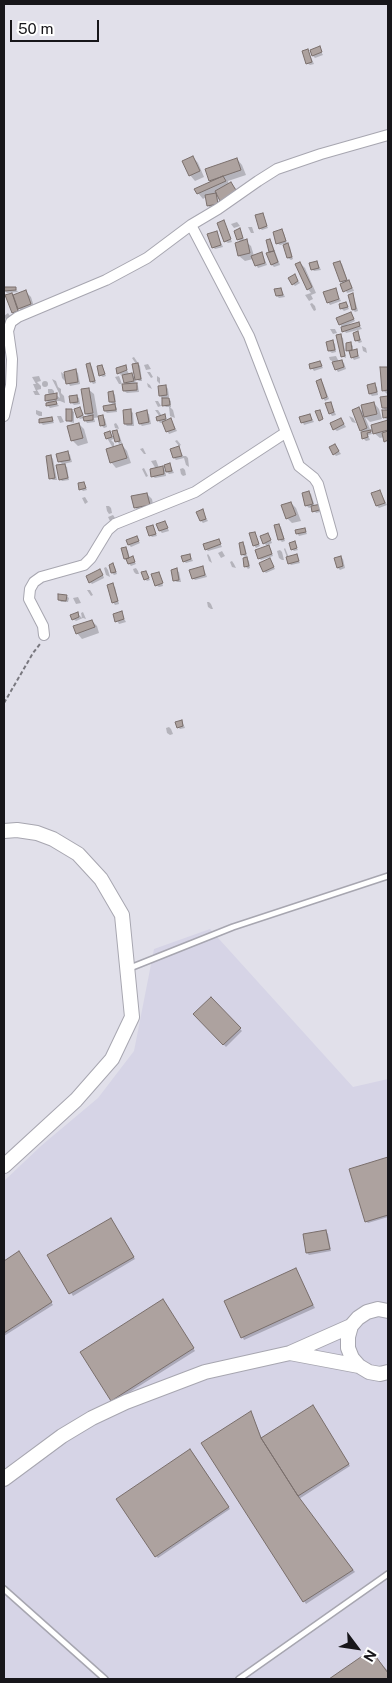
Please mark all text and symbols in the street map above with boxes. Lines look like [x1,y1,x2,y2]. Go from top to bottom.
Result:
scale bar [12,10,101,42]
text: 50 m [18,20,53,37]
north arrow [332,1623,382,1673]
text: N [360,1647,380,1665]

